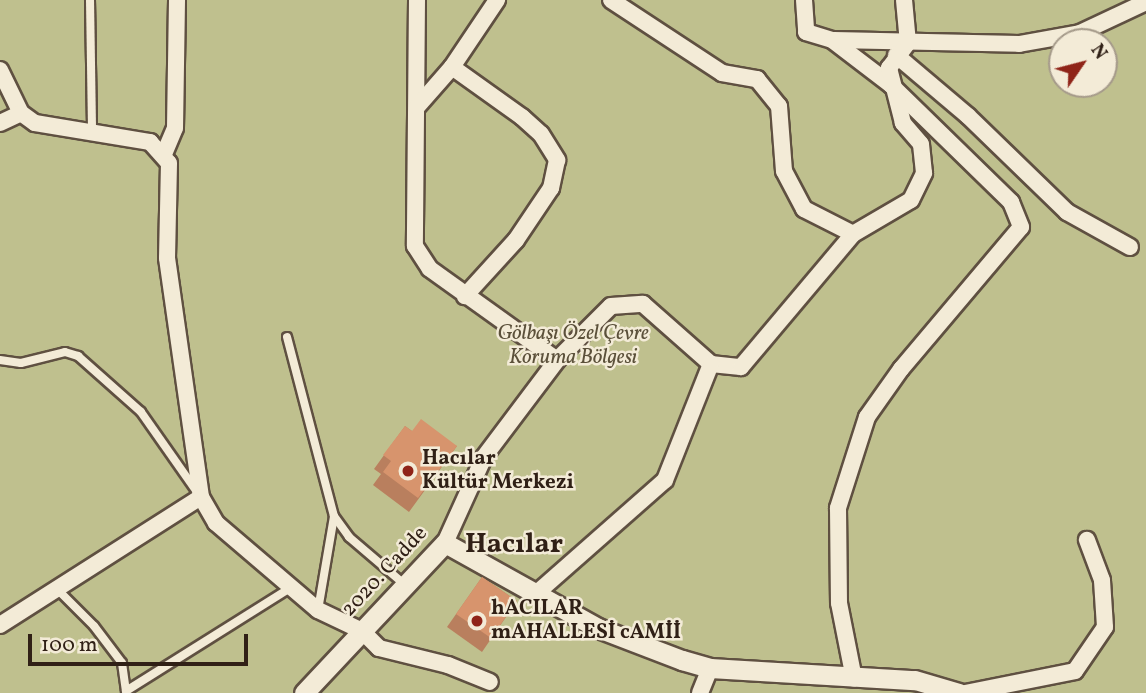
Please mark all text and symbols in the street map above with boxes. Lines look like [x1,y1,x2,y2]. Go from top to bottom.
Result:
north arrow [1048,28,1118,98]
text: N [1084,39,1113,65]
park label: Gölbaşı Özel Çevre Koruma Bölgesi [497,321,649,371]
place label: Hacılar Kültür Merkezi [422,446,574,496]
marker: Hacılar Kültür Merkezi [400,463,416,479]
street label: 2020. Cadde [337,522,433,622]
district label: Hacılar [465,528,563,562]
place label: hACILAR mAHALLESİ cAMİİ [491,596,681,646]
marker: hACILAR mAHALLESİ cAMİİ [469,613,485,629]
scale bar [32,620,252,664]
text: 100 m [41,631,98,660]

